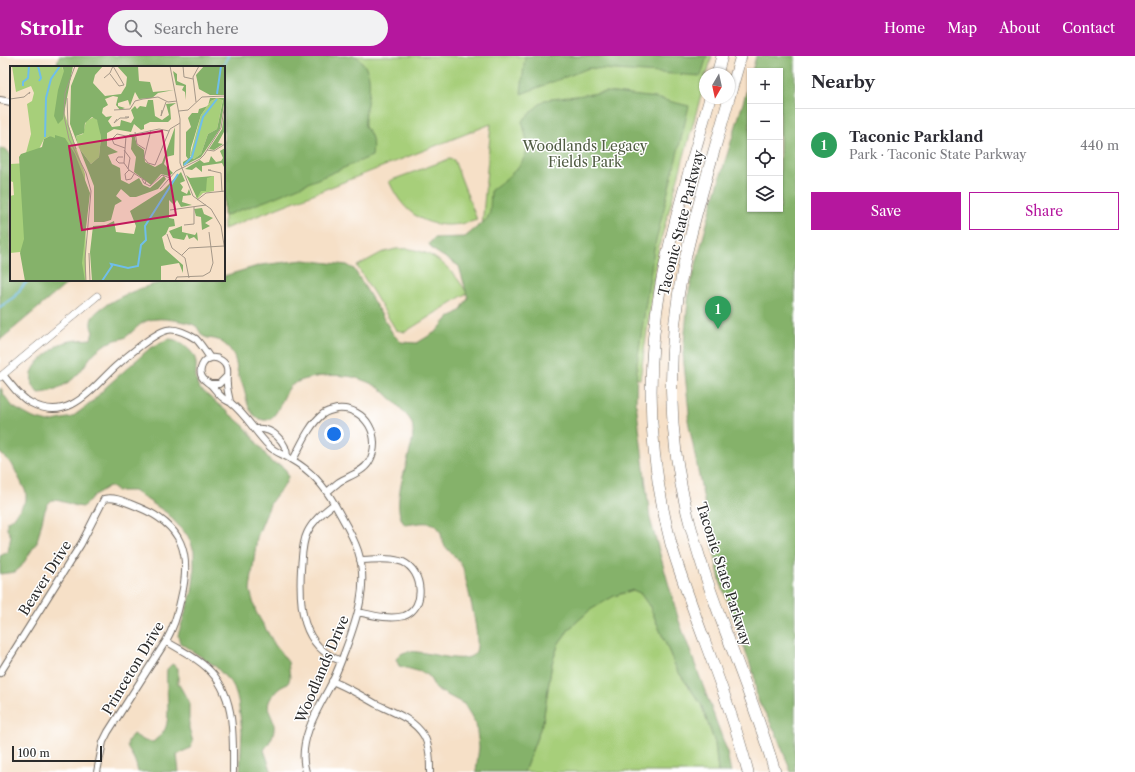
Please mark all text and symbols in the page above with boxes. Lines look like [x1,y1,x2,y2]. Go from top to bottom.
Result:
search box [108,10,388,46]
text: Strollr [20,17,84,40]
icon: search [122,17,144,39]
text: Search here [154,19,239,38]
text: Home [884,19,925,37]
text: Map [947,19,977,37]
text: About [999,19,1040,37]
text: Contact [1062,19,1115,37]
inset map [10,66,225,281]
north arrow [699,68,735,104]
map controls [747,68,783,212]
button: + [747,68,783,104]
text: Nearby [811,72,875,92]
button: − [747,104,783,140]
text: Taconic Parkland [849,127,984,146]
park label: Woodlands Legacy Fields Park [521,137,648,171]
text: 1 [821,137,827,153]
text: 440 m [1080,137,1119,153]
button: locate [747,140,783,176]
text: Park · Taconic State Parkway [849,146,1026,162]
street label: Taconic State Parkway [654,148,708,298]
button: layers [747,176,783,212]
button: Save [811,192,961,230]
button: Share [969,192,1119,230]
pin: 1 [705,296,731,329]
your location [324,424,344,444]
street label: Taconic State Parkway [692,500,756,648]
street label: Beaver Drive [15,537,75,619]
street label: Woodlands Drive [291,612,353,726]
street label: Princeton Drive [98,618,168,718]
scale bar [12,744,102,763]
text: 100 m [18,746,50,760]

